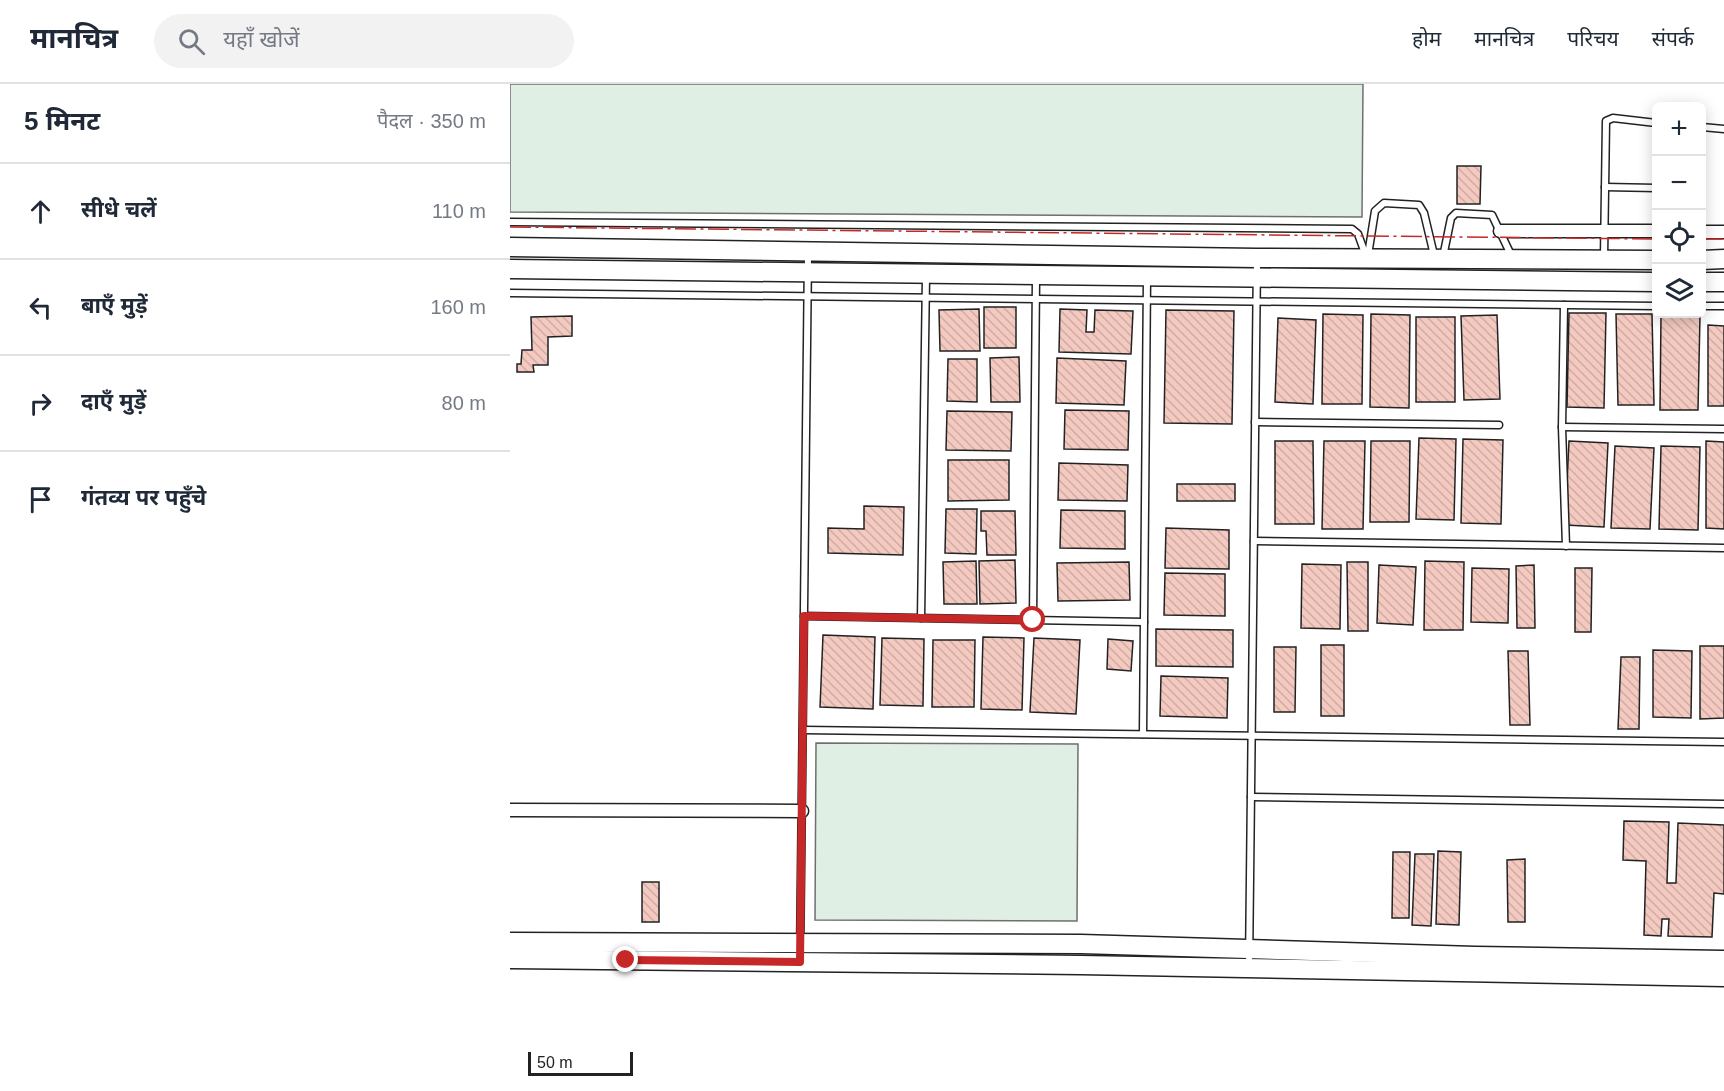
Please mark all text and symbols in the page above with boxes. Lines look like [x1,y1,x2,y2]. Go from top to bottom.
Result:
search box [154,14,574,68]
text: मानचित्र [30,23,118,54]
icon: search [175,25,208,58]
text: यहाँ खोजें [223,27,300,52]
text: होम [1412,27,1441,50]
text: मानचित्र [1474,27,1534,50]
text: परिचय [1567,27,1619,50]
text: संपर्क [1652,27,1694,50]
map controls [1652,102,1706,318]
button: + [1652,102,1706,156]
text: 5 मिनट [24,106,100,136]
text: पैदल · 350 m [377,110,486,132]
button: − [1652,156,1706,210]
icon: ahead [24,195,57,228]
text: सीधे चलें [81,197,156,222]
text: 110 m [432,200,486,222]
button: locate [1652,210,1706,264]
button: layers [1652,264,1706,318]
icon: left [24,291,57,324]
text: बाएँ मुड़ें [81,293,147,318]
text: 160 m [430,296,486,318]
icon: right [24,387,57,420]
text: दाएँ मुड़ें [81,389,146,414]
text: 80 m [442,392,486,414]
icon: arrive [24,483,57,516]
text: गंतव्य पर पहुँचे [81,485,206,510]
route start [1019,606,1045,632]
route end [612,946,638,972]
scale bar [528,1049,633,1076]
text: 50 m [537,1054,573,1071]

